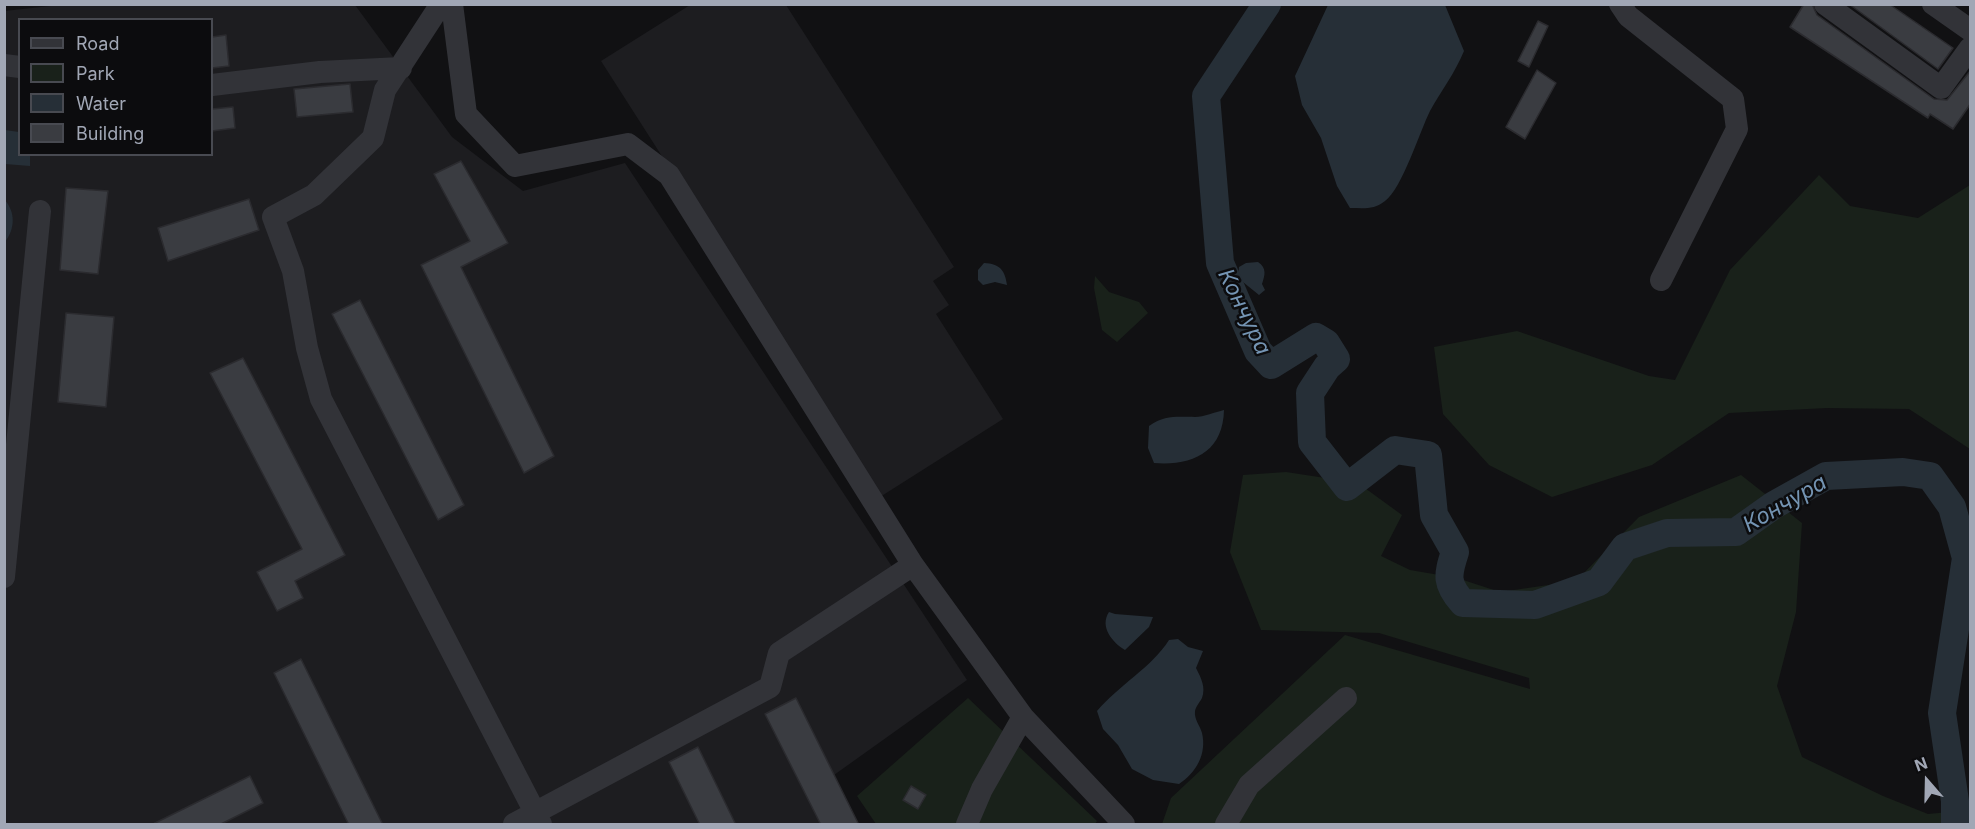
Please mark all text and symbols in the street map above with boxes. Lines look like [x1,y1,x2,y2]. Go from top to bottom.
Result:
legend [18,18,213,156]
text: Road [76,33,119,54]
text: Park [76,63,115,84]
text: Water [76,93,126,114]
text: Building [76,123,144,144]
water label: Кончура [1212,265,1276,359]
water label: Кончура [1739,470,1831,538]
north arrow [1897,751,1957,811]
text: N [1912,753,1930,776]

